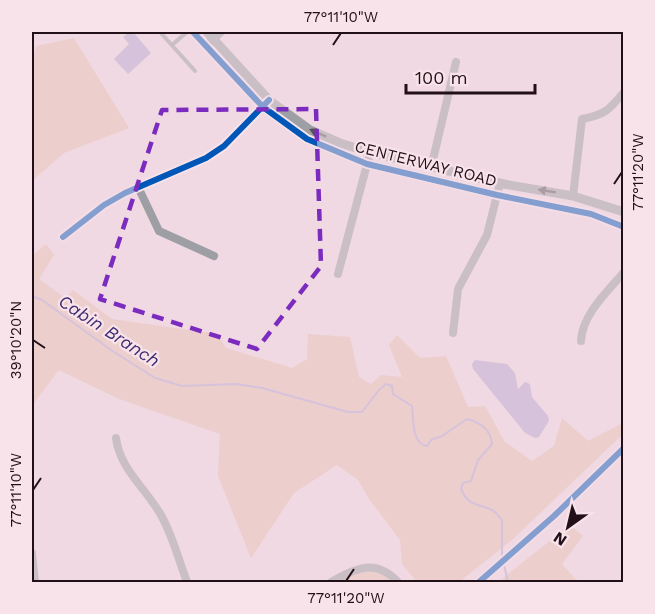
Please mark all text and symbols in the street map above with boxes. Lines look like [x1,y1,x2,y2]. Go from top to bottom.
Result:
text: 77°11'10"W [304,8,378,26]
scale bar [406,57,535,95]
text: 100 m [415,67,468,88]
one-way arrow [309,129,326,138]
text: 77°11'20"W [629,133,647,211]
street label: CENTERWAY ROAD [353,137,499,190]
one-way arrow [537,187,556,196]
water label: Cabin Branch [55,290,164,371]
text: 39°10'20"N [7,301,25,379]
text: 77°11'10"W [7,453,25,527]
north arrow [538,497,598,557]
text: N [550,528,570,550]
text: 77°11'20"W [307,589,385,607]

